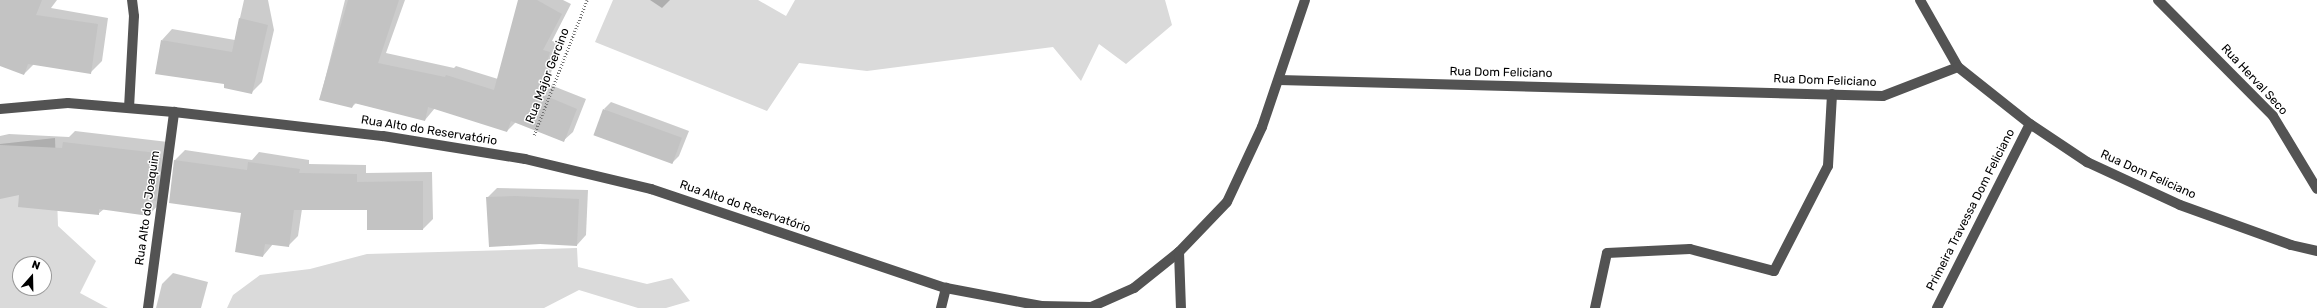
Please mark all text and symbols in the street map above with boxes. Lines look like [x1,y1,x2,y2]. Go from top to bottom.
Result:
street label: Rua Major Gercino [523,26,573,126]
street label: Rua Herval Seco [2218,42,2290,118]
street label: Rua Dom Feliciano [1449,65,1553,81]
street label: Rua Dom Feliciano [1773,72,1877,90]
street label: Rua Alto do Reservatório [360,113,498,149]
street label: Primeira Travessa Dom Feliciano [1924,127,2018,293]
street label: Rua Dom Feliciano [2098,147,2198,203]
street label: Rua Alto do Joaquim [133,149,163,267]
street label: Rua Alto do Reservatório [677,178,813,236]
north arrow [12,256,52,296]
text: N [30,258,42,273]

